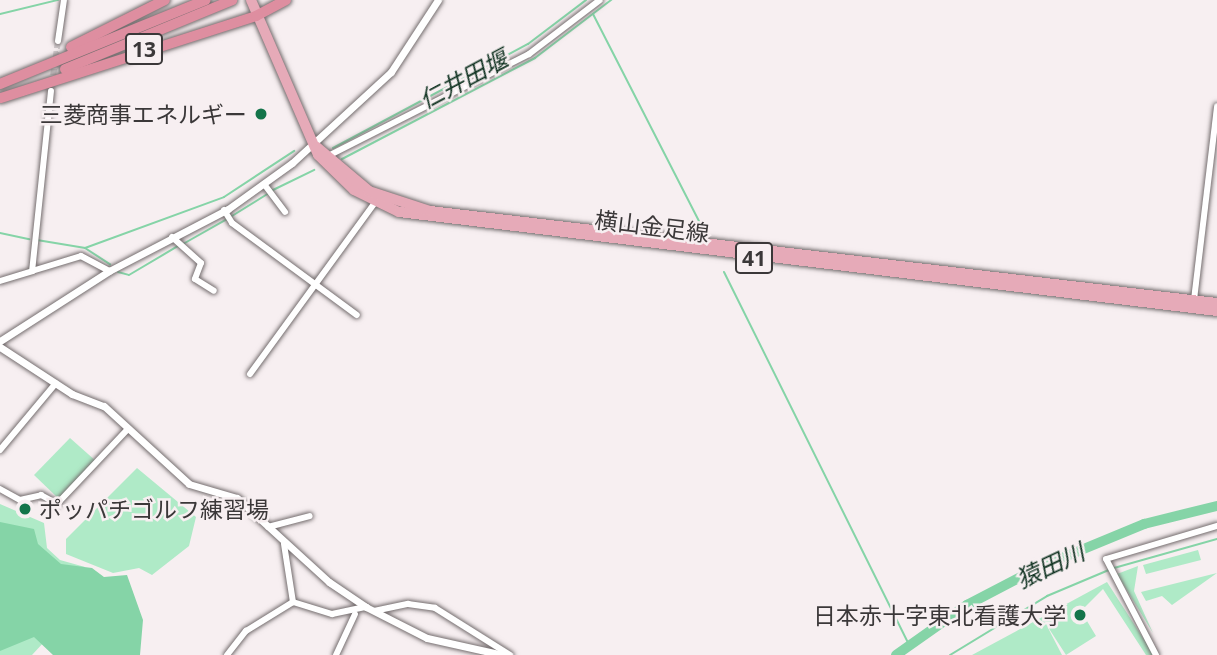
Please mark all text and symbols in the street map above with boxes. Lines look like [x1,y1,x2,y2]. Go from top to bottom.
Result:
road number: 13 [125,32,163,66]
water label: 仁井田堰 [414,44,512,114]
place label: 三菱商事エネルギー [40,100,247,128]
marker: 三菱商事エネルギー [253,106,269,122]
street label: 横山金足線 [593,205,711,247]
road number: 41 [735,240,773,276]
place label: ポッパチゴルフ練習場 [39,495,269,523]
marker: ポッパチゴルフ練習場 [17,501,33,517]
water label: 猿田川 [1011,537,1089,593]
place label: 日本赤十字東北看護大学 [813,601,1066,629]
marker: 日本赤十字東北看護大学 [1072,607,1088,623]

